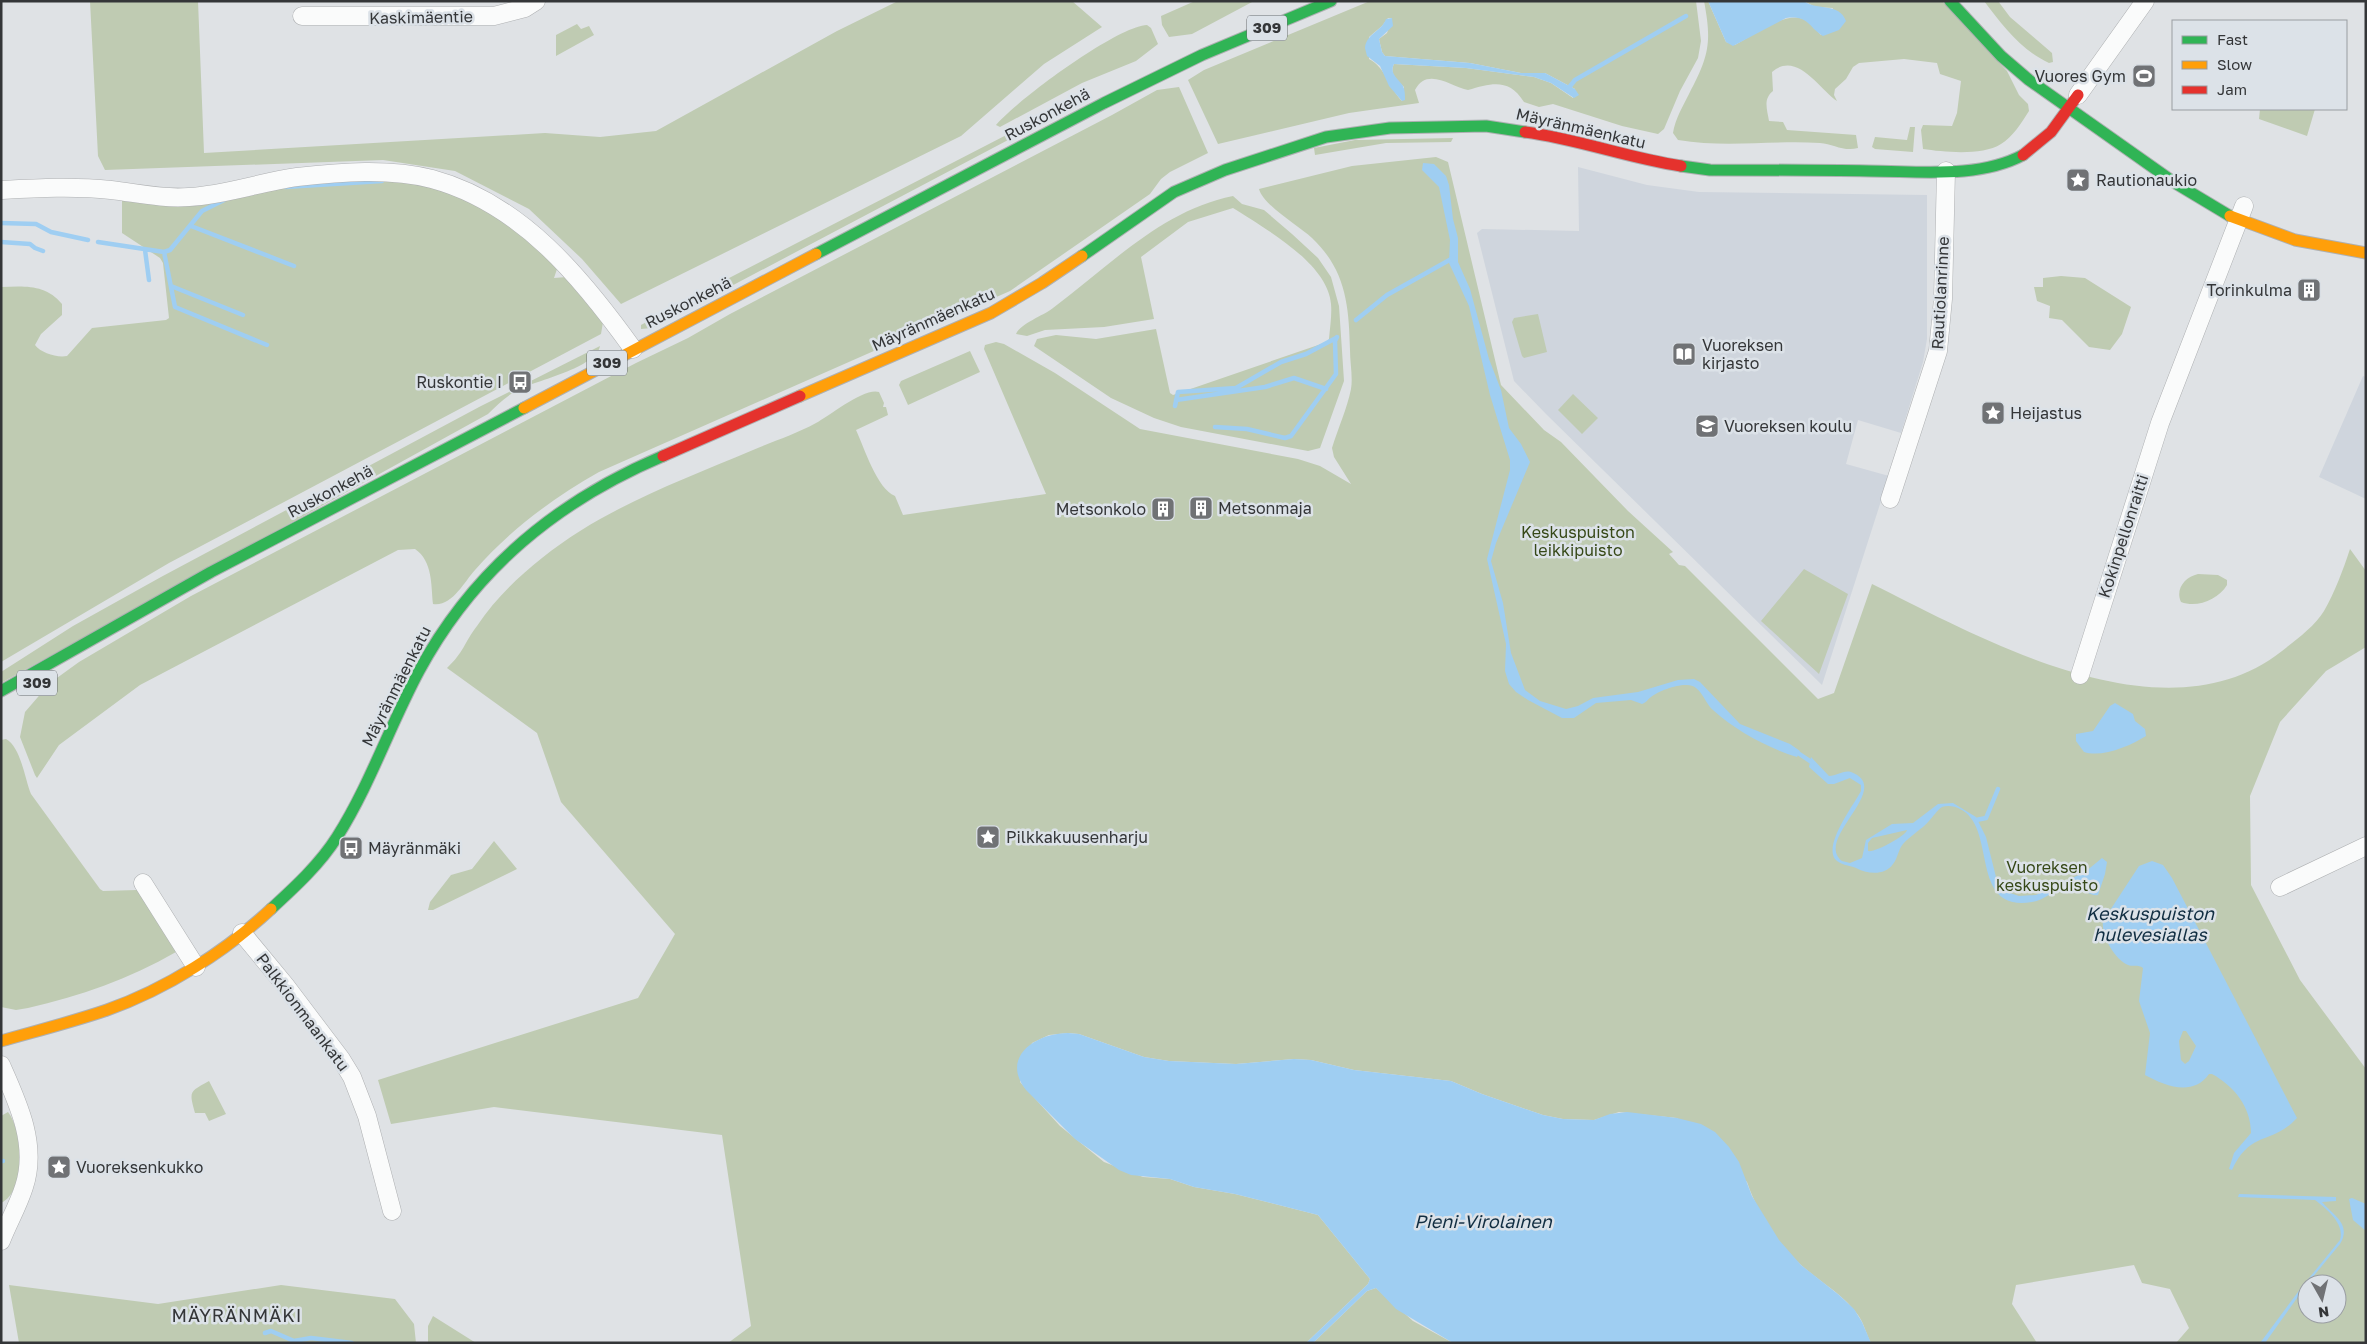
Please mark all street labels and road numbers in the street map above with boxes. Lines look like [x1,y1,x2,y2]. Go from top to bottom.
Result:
street label: Kaskimäentie [369,6,473,28]
road number: 309 [1247,15,1287,40]
street label: Ruskonkehä [1001,83,1093,145]
street label: Mäyränmäenkatu [1514,103,1648,153]
street label: Rautiolanrinne [1927,236,1953,350]
street label: Ruskonkehä [642,272,734,332]
street label: Mäyränmäenkatu [868,283,998,355]
road number: 309 [587,350,627,376]
street label: Ruskonkehä [284,460,376,522]
street label: Kokinpellonraitti [2094,472,2152,600]
street label: Mäyränmäenkatu [357,622,435,750]
road number: 309 [17,670,57,696]
street label: Palkkionmaankatu [252,949,354,1075]

